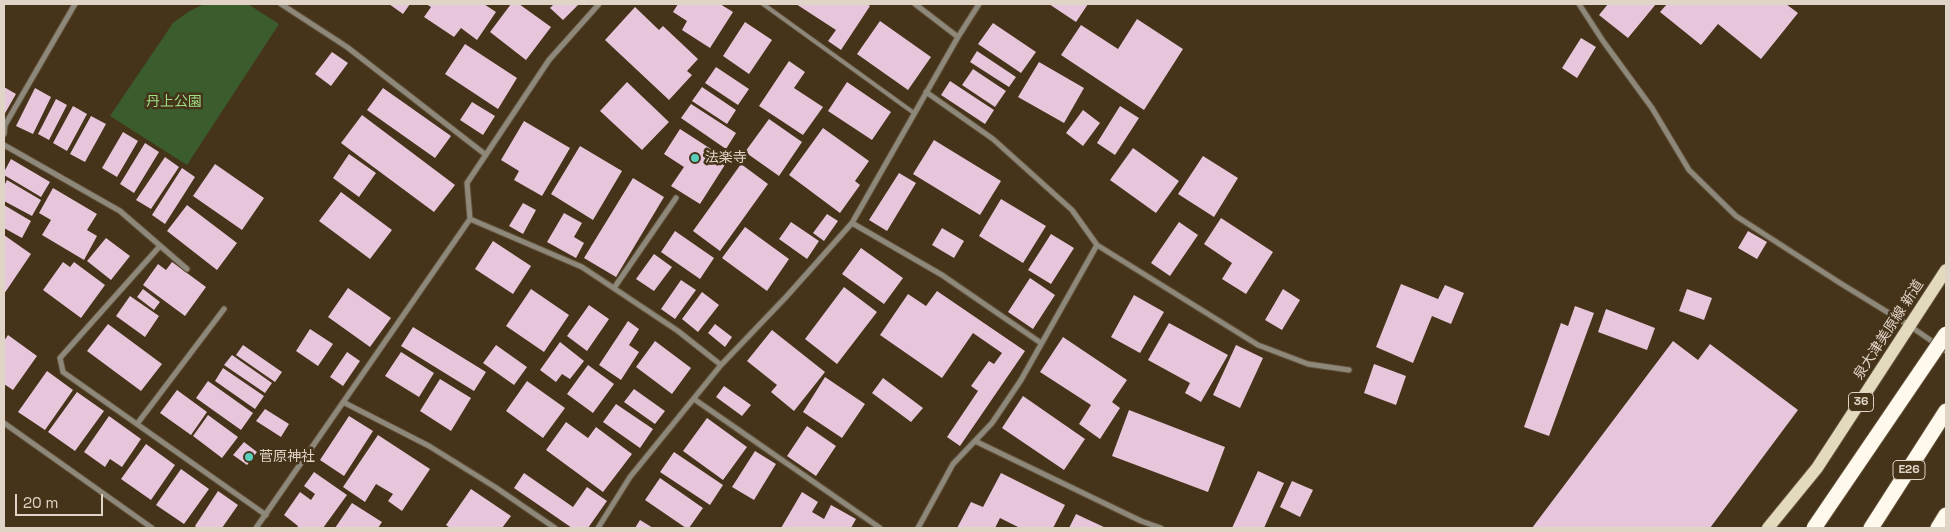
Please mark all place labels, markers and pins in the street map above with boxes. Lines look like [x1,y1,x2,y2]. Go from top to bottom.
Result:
place label: 法楽寺 [705,150,747,166]
marker: 法楽寺 [689,152,701,164]
place label: 菅原神社 [259,449,315,465]
marker: 菅原神社 [243,451,255,463]

